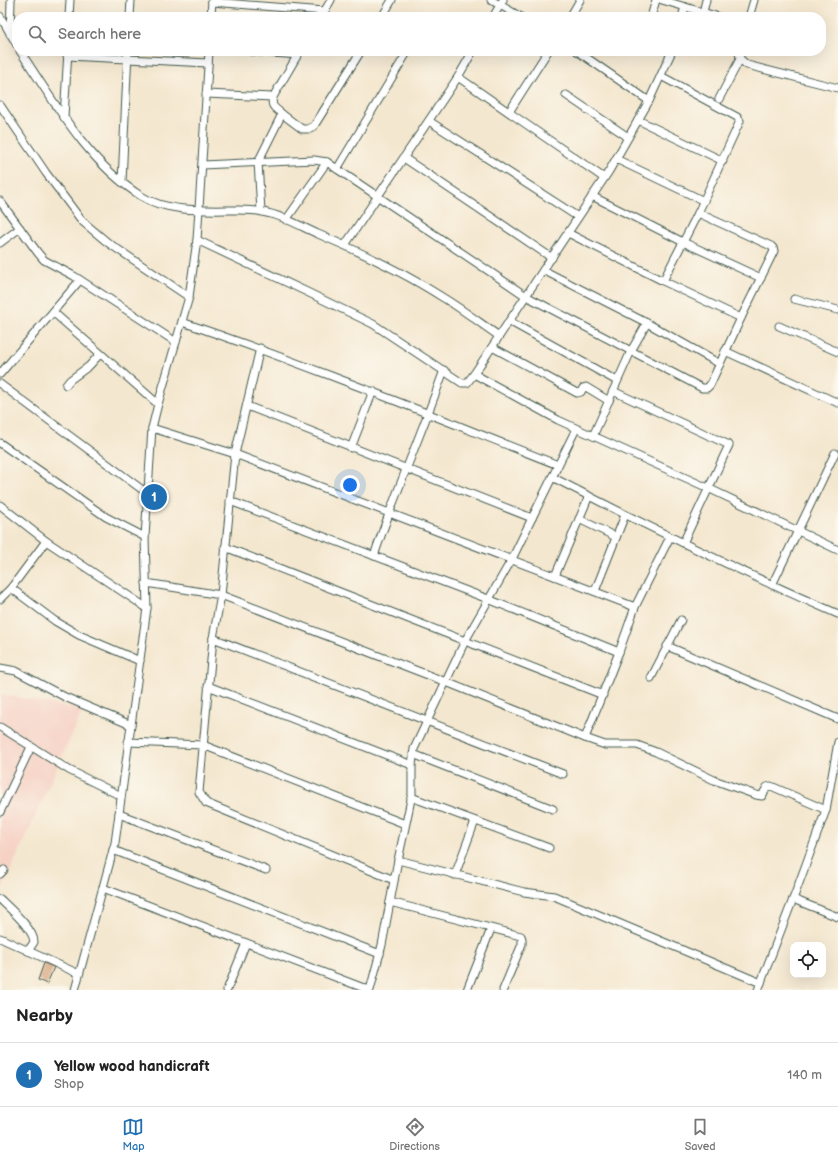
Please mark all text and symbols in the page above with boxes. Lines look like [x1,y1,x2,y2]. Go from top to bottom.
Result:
search box [12,12,826,56]
icon: search [26,23,48,45]
text: Search here [58,25,141,44]
your location [340,475,360,495]
pin: 1 [141,482,167,512]
map controls [790,942,826,978]
button: locate [790,942,826,978]
text: Nearby [16,1006,73,1026]
text: Yellow wood handicraft [54,1057,209,1076]
text: 1 [26,1067,32,1083]
text: 140 m [787,1067,822,1083]
text: Shop [54,1076,84,1092]
tab: Map [122,1116,145,1153]
tab: Directions [389,1116,440,1153]
tab: Saved [685,1116,716,1153]

